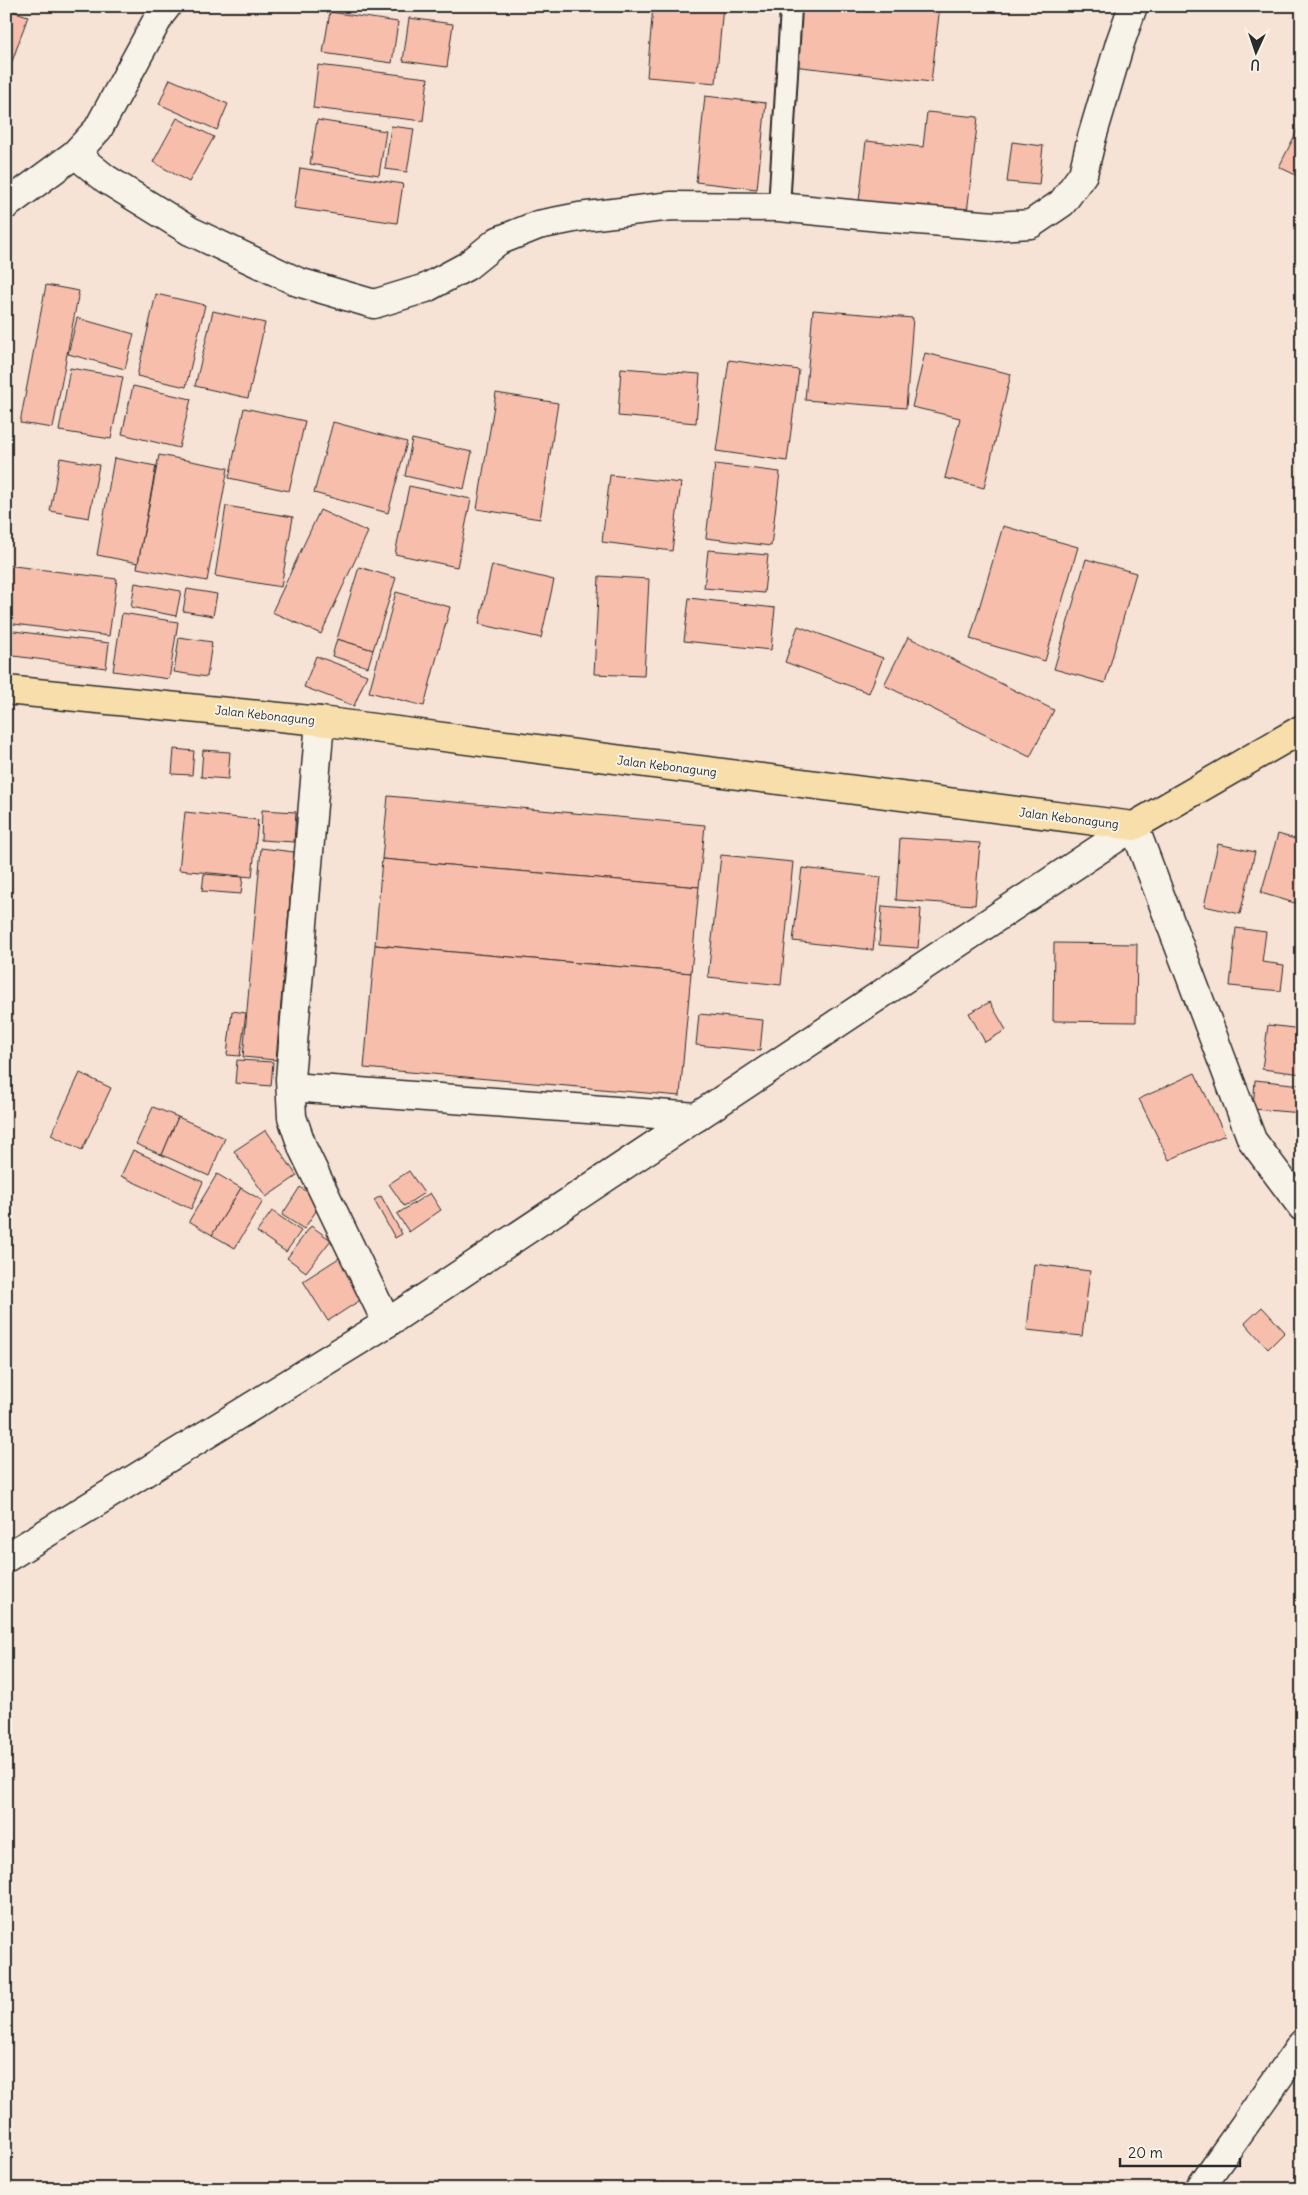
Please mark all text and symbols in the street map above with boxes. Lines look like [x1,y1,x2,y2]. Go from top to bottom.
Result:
north arrow [1230,28,1280,78]
text: U [1250,56,1261,74]
street label: Jalan Kebonagung [214,702,316,728]
street label: Jalan Kebonagung [616,752,718,780]
street label: Jalan Kebonagung [1018,804,1120,832]
scale bar [1120,2135,1240,2167]
text: 20 m [1128,2143,1163,2162]

